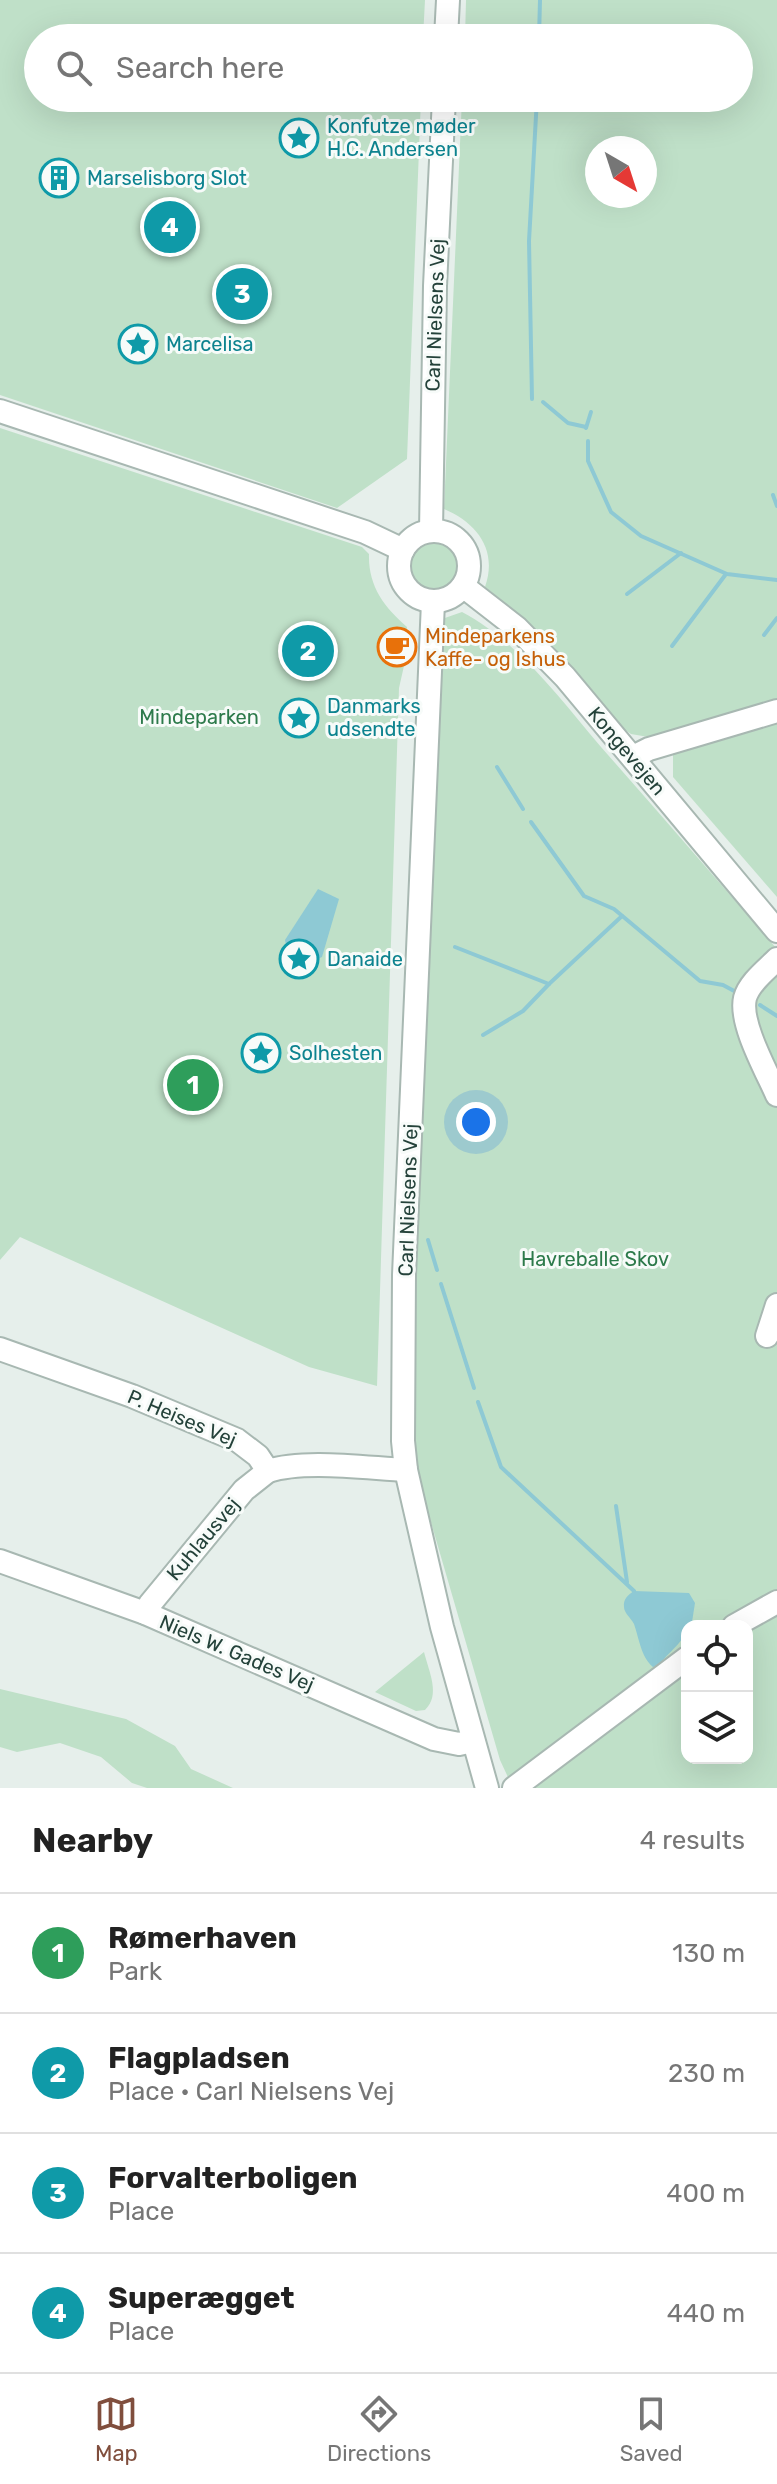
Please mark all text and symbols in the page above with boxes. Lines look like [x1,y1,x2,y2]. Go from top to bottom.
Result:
search box [24,24,753,112]
icon: search [52,46,96,90]
text: Search here [116,50,284,86]
place label: Konfutze møder H.C. Andersen [327,114,476,161]
place icon: Konfutze møder H.C. Andersen [278,117,320,159]
north arrow [585,136,657,208]
building icon: Marselisborg Slot [38,157,80,199]
place label: Marselisborg Slot [87,166,247,190]
pin: 4 [144,197,196,257]
street label: Carl Nielsens Vej [420,238,450,392]
pin: 3 [216,264,268,324]
place icon: Marcelisa [117,323,159,365]
place label: Marcelisa [166,332,254,356]
pin: 2 [282,621,334,681]
place label: Mindeparkens Kaffe- og Ishus [425,624,566,671]
cafe icon: Mindeparkens Kaffe- og Ishus [376,626,418,668]
place label: Danmarks udsendte [327,694,421,741]
place icon: Danmarks udsendte [278,697,320,739]
street label: Kongevejen [583,702,671,800]
park label: Mindeparken [139,705,259,729]
place icon: Danaide [278,938,320,980]
place label: Danaide [327,947,403,971]
place icon: Solhesten [240,1032,282,1074]
place label: Solhesten [289,1041,383,1065]
pin: 1 [167,1055,219,1115]
your location [456,1102,496,1142]
street label: Carl Nielsens Vej [393,1123,423,1277]
park label: Havreballe Skov [521,1247,669,1271]
street label: P. Heises Vej [124,1384,240,1452]
street label: Kuhlausvej [161,1493,245,1585]
street label: Niels W. Gades Vej [156,1610,318,1696]
map controls [681,1620,753,1764]
button: locate [681,1620,753,1692]
button: layers [681,1692,753,1764]
text: Nearby [32,1820,153,1861]
text: 4 results [640,1825,745,1856]
text: Rømerhaven [108,1920,297,1956]
text: 1 [52,1938,64,1969]
text: 130 m [672,1938,745,1969]
text: Park [108,1956,162,1987]
text: Flagpladsen [108,2040,290,2076]
text: 2 [50,2058,66,2089]
text: 230 m [668,2058,745,2089]
text: Place · Carl Nielsens Vej [108,2076,394,2107]
text: Forvalterboligen [108,2160,358,2196]
text: 3 [49,2178,67,2209]
text: 400 m [666,2178,745,2209]
text: Place [108,2196,174,2227]
text: Superægget [108,2280,295,2316]
text: 4 [49,2298,67,2329]
text: 440 m [667,2298,745,2329]
text: Place [108,2316,174,2347]
tab: Map [94,2392,138,2467]
tab: Directions [327,2392,431,2467]
tab: Saved [620,2392,683,2467]

